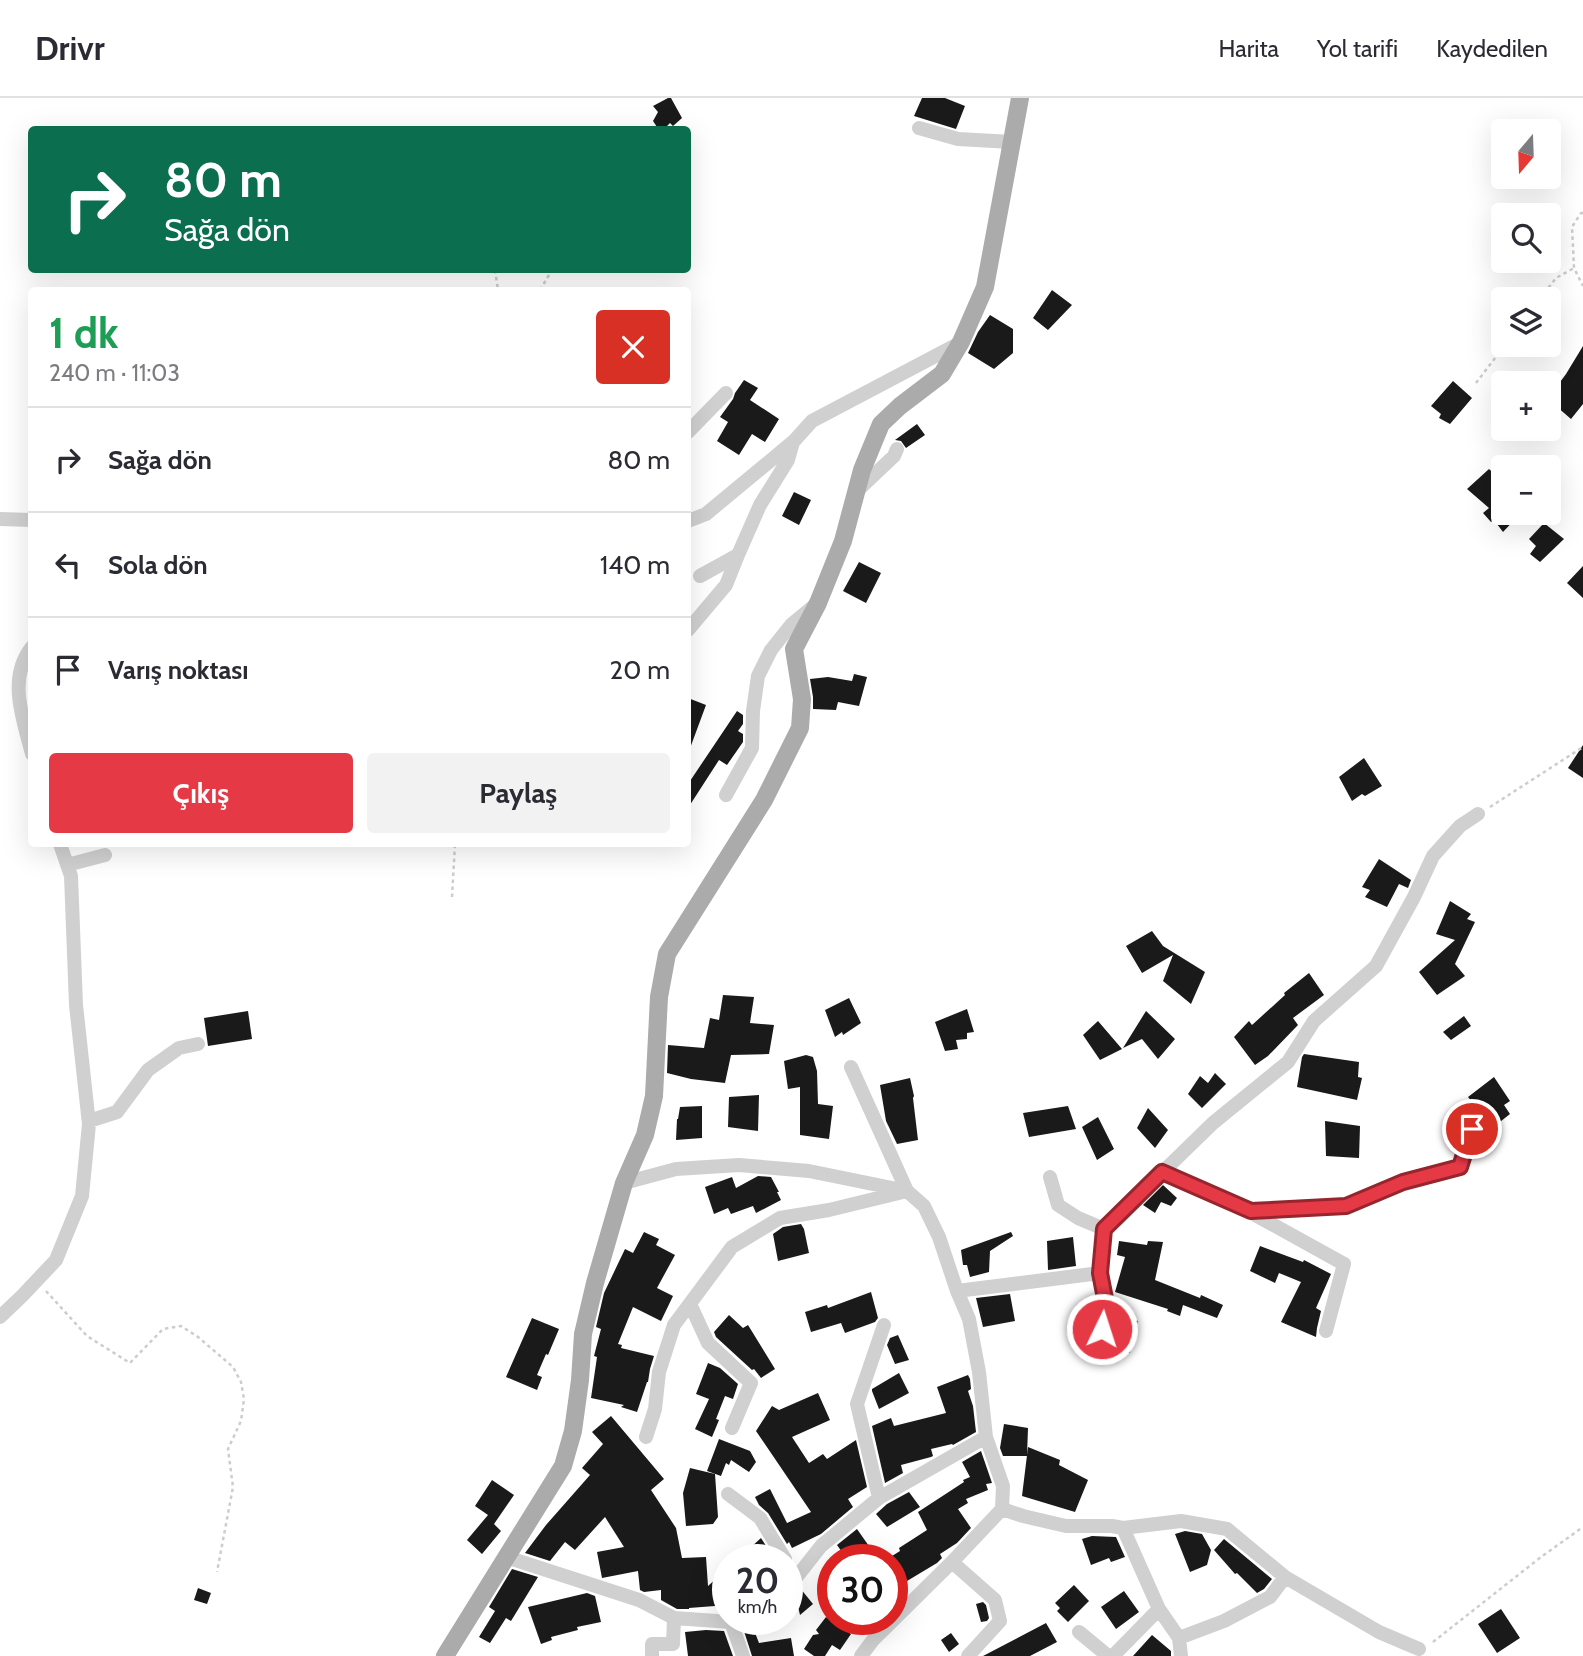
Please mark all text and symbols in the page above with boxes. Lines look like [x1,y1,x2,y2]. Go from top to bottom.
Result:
text: Drivr [35,28,105,68]
text: Harita [1219,34,1279,63]
text: Yol tarifi [1317,34,1398,63]
text: Kaydedilen [1436,34,1548,63]
north arrow [1491,119,1561,189]
map controls [1491,119,1561,525]
text: 80 m [164,150,282,209]
icon: right [49,154,140,245]
button: search [1491,203,1561,273]
text: Sağa dön [164,210,290,249]
button: layers [1491,287,1561,357]
text: 1 dk [49,307,118,359]
button: close [596,310,670,384]
text: 240 m · 11:03 [49,359,180,387]
button: + [1491,371,1561,441]
icon: right [49,441,87,479]
text: Sağa dön [108,444,212,476]
text: 80 m [607,444,670,476]
button: − [1491,455,1561,525]
icon: left [49,546,87,584]
text: Sola dön [108,549,208,581]
text: 140 m [600,549,670,581]
icon: arrive [49,651,87,689]
text: Varış noktası [108,654,249,686]
text: 20 m [610,654,670,686]
button: Çıkış [49,753,353,833]
button: Paylaş [367,753,670,833]
pin [1442,1099,1502,1159]
icon: arrive [1453,1110,1491,1148]
position arrow [1065,1292,1139,1366]
speed limit sign: 30 [817,1544,908,1635]
text: 20 [736,1559,779,1602]
text: km/h [738,1596,777,1618]

